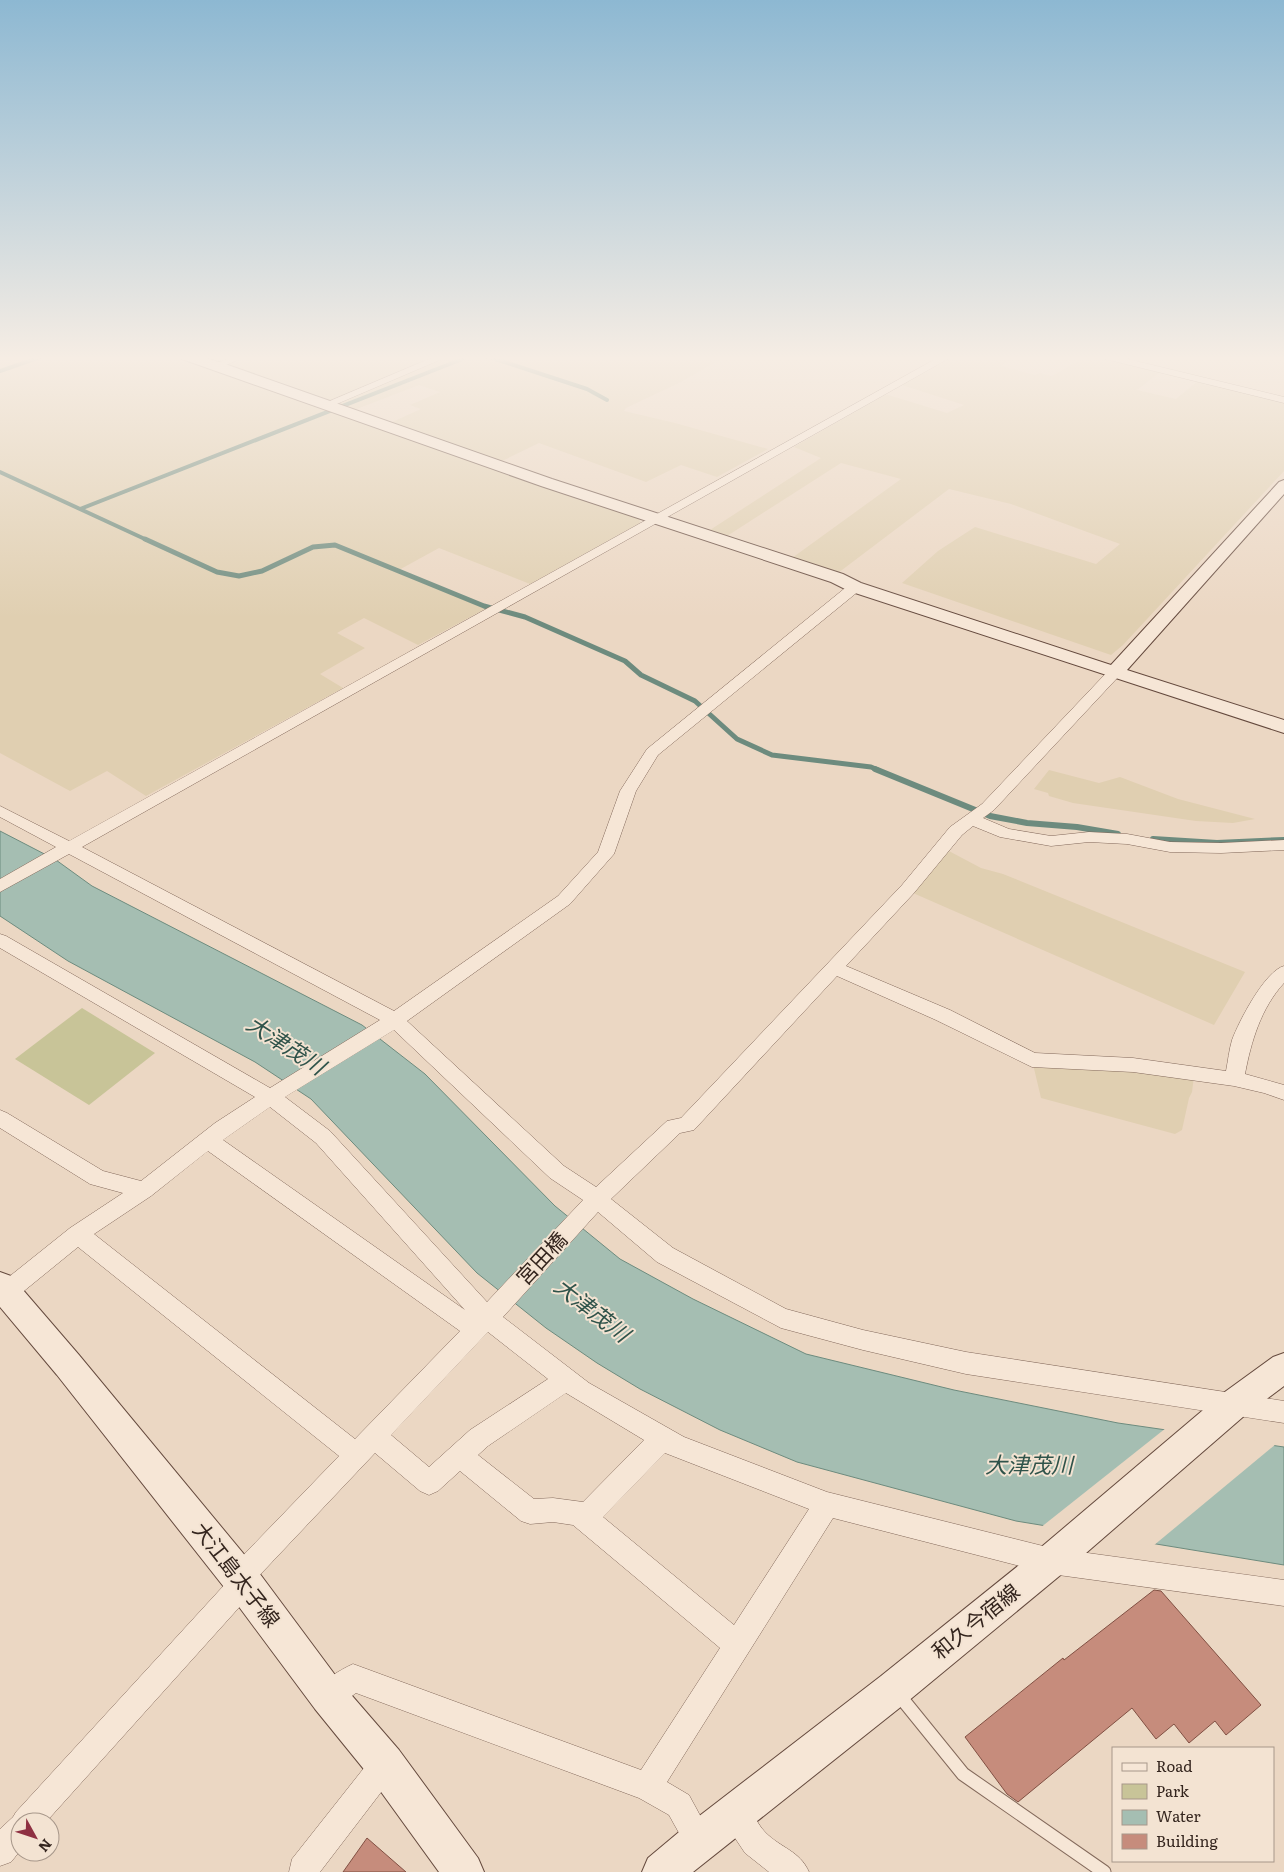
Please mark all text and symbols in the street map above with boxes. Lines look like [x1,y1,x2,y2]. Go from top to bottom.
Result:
water label: 大津茂川 [241,1006,334,1083]
street label: 宮田橋 [507,1224,573,1291]
water label: 大津茂川 [548,1269,639,1350]
water label: 大津茂川 [985,1447,1075,1480]
street label: 大江島太子線 [187,1514,289,1633]
street label: 和久今宿線 [924,1575,1025,1665]
legend [1112,1747,1274,1862]
text: Road [1156,1754,1192,1777]
text: Park [1156,1779,1190,1802]
text: Water [1156,1804,1201,1827]
north arrow [10,1812,60,1862]
text: Building [1156,1829,1218,1852]
text: N [34,1835,57,1857]

